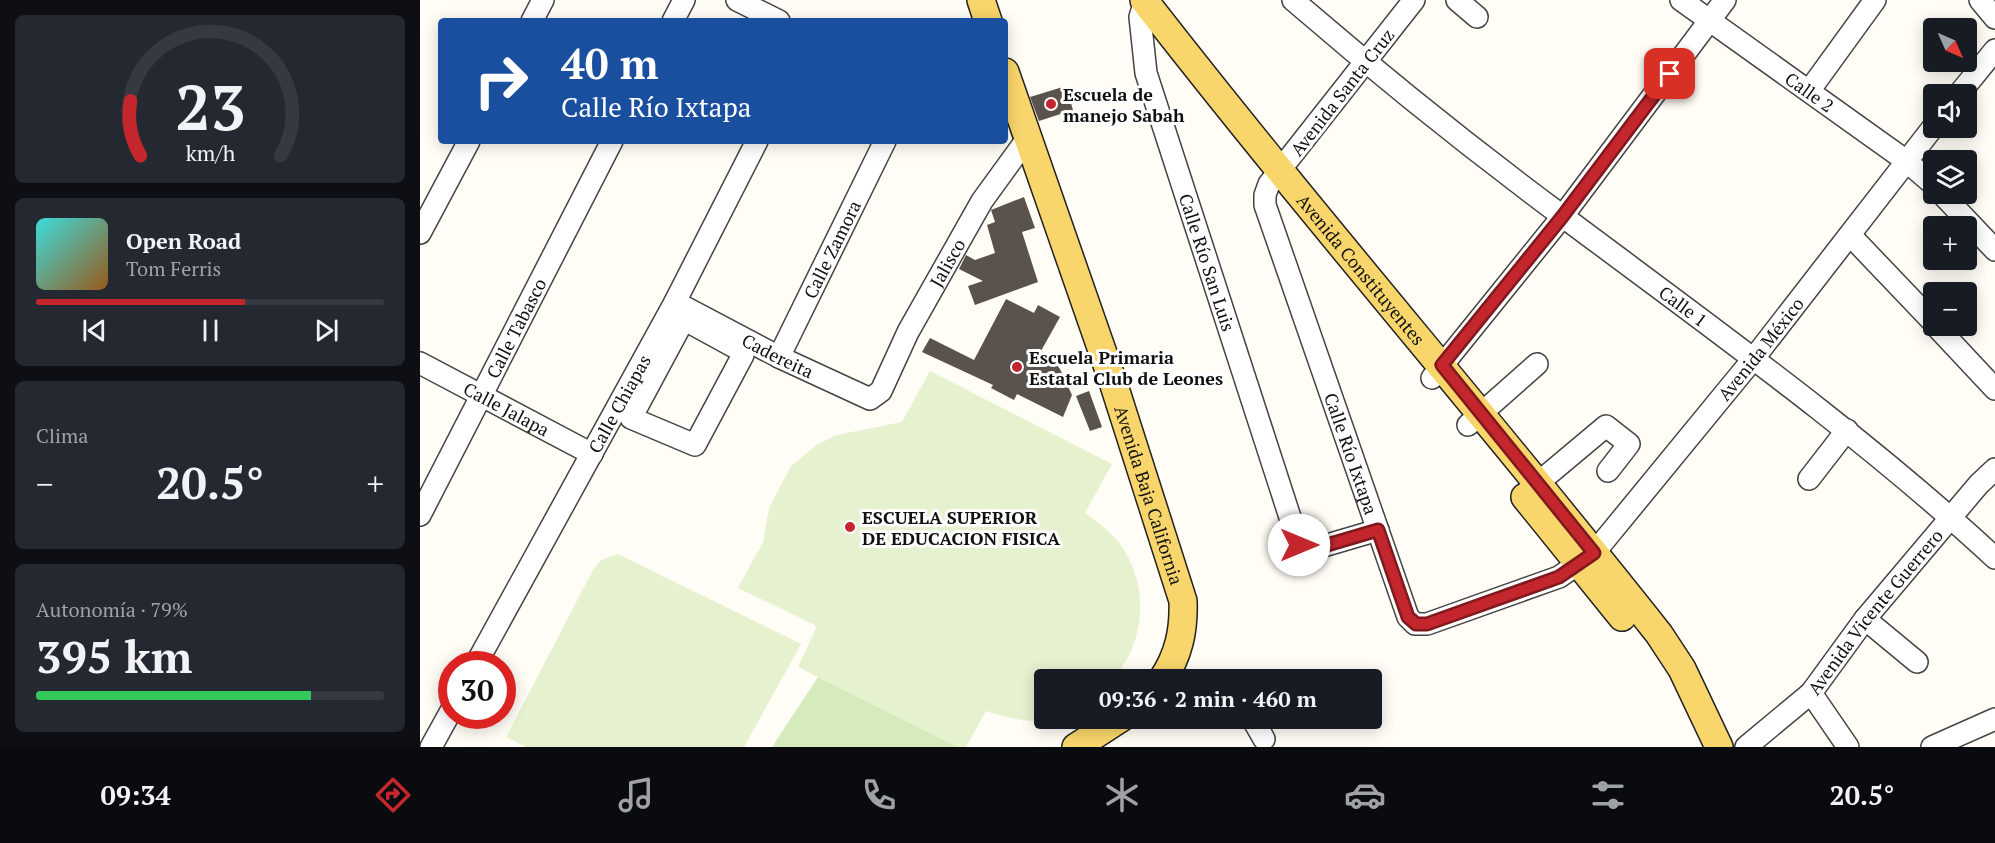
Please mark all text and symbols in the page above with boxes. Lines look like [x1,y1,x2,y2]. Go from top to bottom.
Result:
north arrow [1923,18,1977,72]
map controls [1923,18,1977,336]
street label: Avenida Santa Cruz [1285,23,1399,161]
text: 40 m [561,35,659,91]
icon: right [462,42,540,120]
pin [1644,48,1695,99]
icon: arrive [1653,57,1686,90]
text: 23 [175,65,245,148]
street label: Calle 2 [1780,66,1839,117]
place label: Escuela de manejo Sabah [1063,82,1185,127]
button: sound [1923,84,1977,138]
text: Calle Río Ixtapa [561,89,751,125]
marker: Escuela de manejo Sabah [1044,97,1058,111]
text: km/h [185,139,235,167]
button: layers [1923,150,1977,204]
street label: Avenida Constituyentes [1292,189,1431,350]
street label: Calle Río San Luis [1174,190,1241,334]
street label: Calle Zamora [798,196,866,302]
button: + [1923,216,1977,270]
text: Open Road [126,226,241,255]
street label: Jalisco [924,234,970,291]
text: Tom Ferris [126,255,221,282]
street label: Calle Tabasco [480,274,552,382]
street label: Calle 1 [1654,280,1712,332]
button: − [1923,282,1977,336]
street label: Avenida México [1712,292,1809,405]
icon: previous [78,314,111,347]
icon: pause [194,314,227,347]
icon: next [310,314,343,347]
street label: Cadereita [738,328,817,383]
place label: Escuela Primaria Estatal Club de Leones [1029,345,1223,390]
street label: Calle Chiapas [582,350,656,457]
marker: Escuela Primaria Estatal Club de Leones [1010,360,1024,374]
street label: Calle Jalapa [459,376,554,441]
street label: Calle Río Ixtapa [1319,390,1383,517]
street label: Avenida Baja California [1109,402,1189,588]
text: Clima [36,422,88,449]
text: 20.5° [156,452,264,512]
text: − [36,462,54,505]
text: + [366,462,384,505]
place label: ESCUELA SUPERIOR DE EDUCACION FISICA [862,505,1061,550]
position arrow [1267,513,1331,577]
marker: ESCUELA SUPERIOR DE EDUCACION FISICA [843,520,857,534]
street label: Avenida Vicente Guerrero [1802,524,1948,699]
text: Autonomía · 79% [36,596,188,623]
text: 395 km [36,626,192,686]
speed limit sign: 30 [438,651,516,729]
text: 09:36 · 2 min · 460 m [1099,684,1317,713]
icon: directions [372,774,414,816]
icon: music [615,774,657,816]
icon: phone [858,774,900,816]
icon: climate [1101,774,1143,816]
icon: car [1344,774,1386,816]
icon: filters [1587,774,1629,816]
text: 09:34 [100,777,171,813]
text: 20.5° [1830,777,1894,813]

